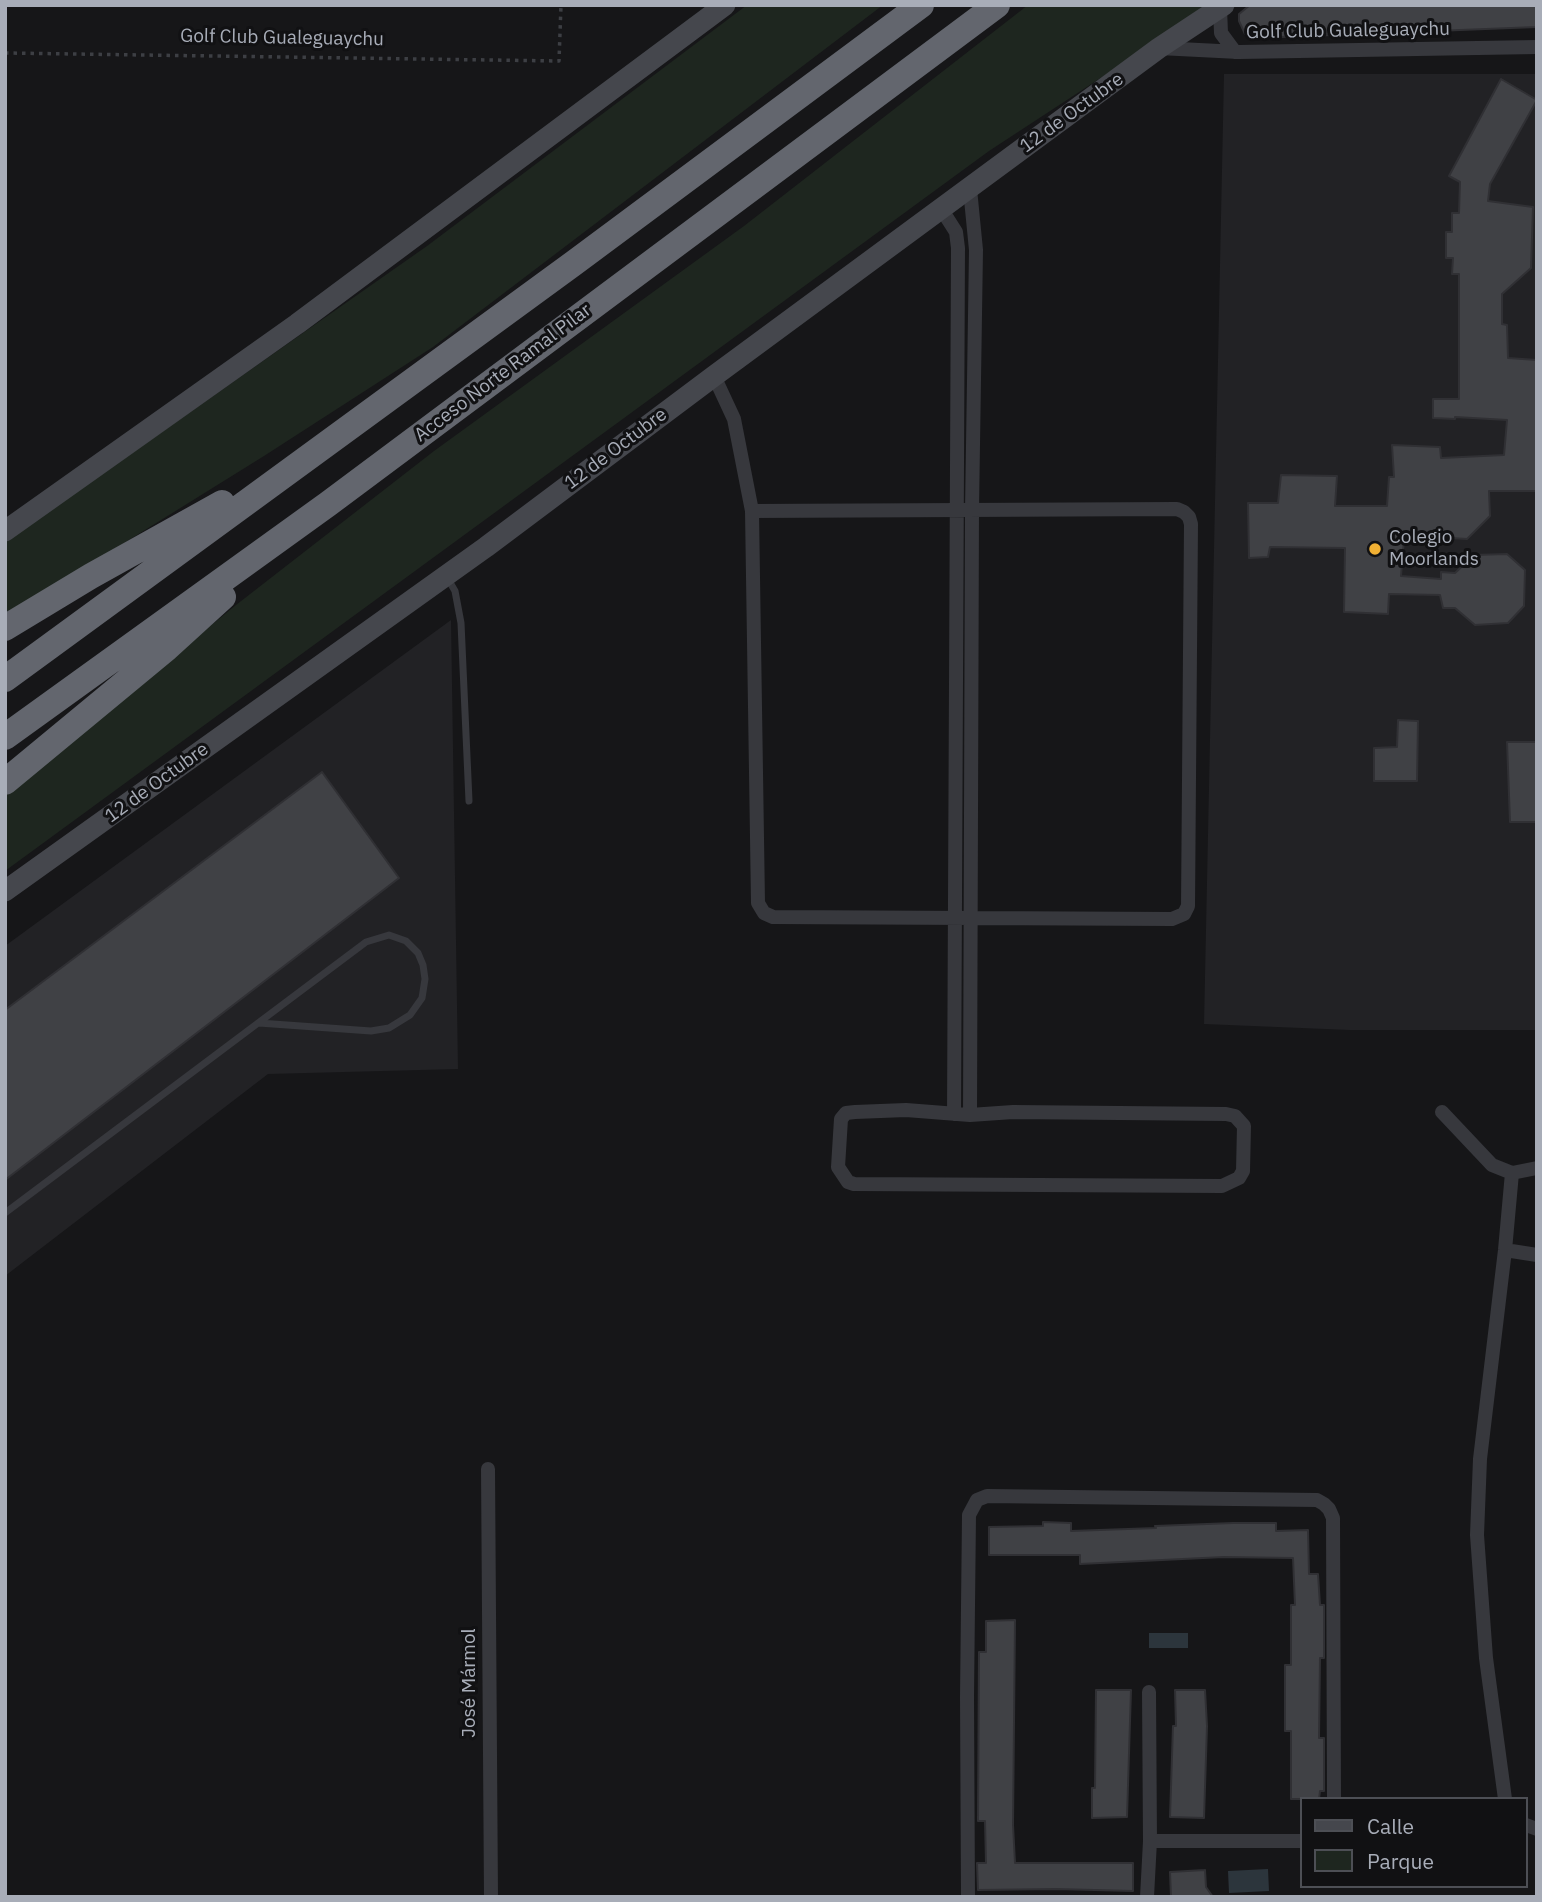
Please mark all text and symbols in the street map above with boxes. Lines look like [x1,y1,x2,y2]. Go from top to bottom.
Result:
street label: Golf Club Gualeguaychu [1246,18,1450,44]
street label: Golf Club Gualeguaychu [180,25,384,51]
street label: 12 de Octubre [1016,68,1128,158]
street label: Acceso Norte Ramal Pilar [410,299,596,447]
street label: 12 de Octubre [560,403,672,495]
place label: Colegio Moorlands [1389,527,1479,571]
marker: Colegio Moorlands [1367,541,1383,557]
street label: 12 de Octubre [101,738,213,828]
street label: José Mármol [459,1628,481,1738]
legend [1300,1797,1528,1888]
text: Calle [1367,1812,1414,1840]
text: Parque [1367,1847,1434,1875]

